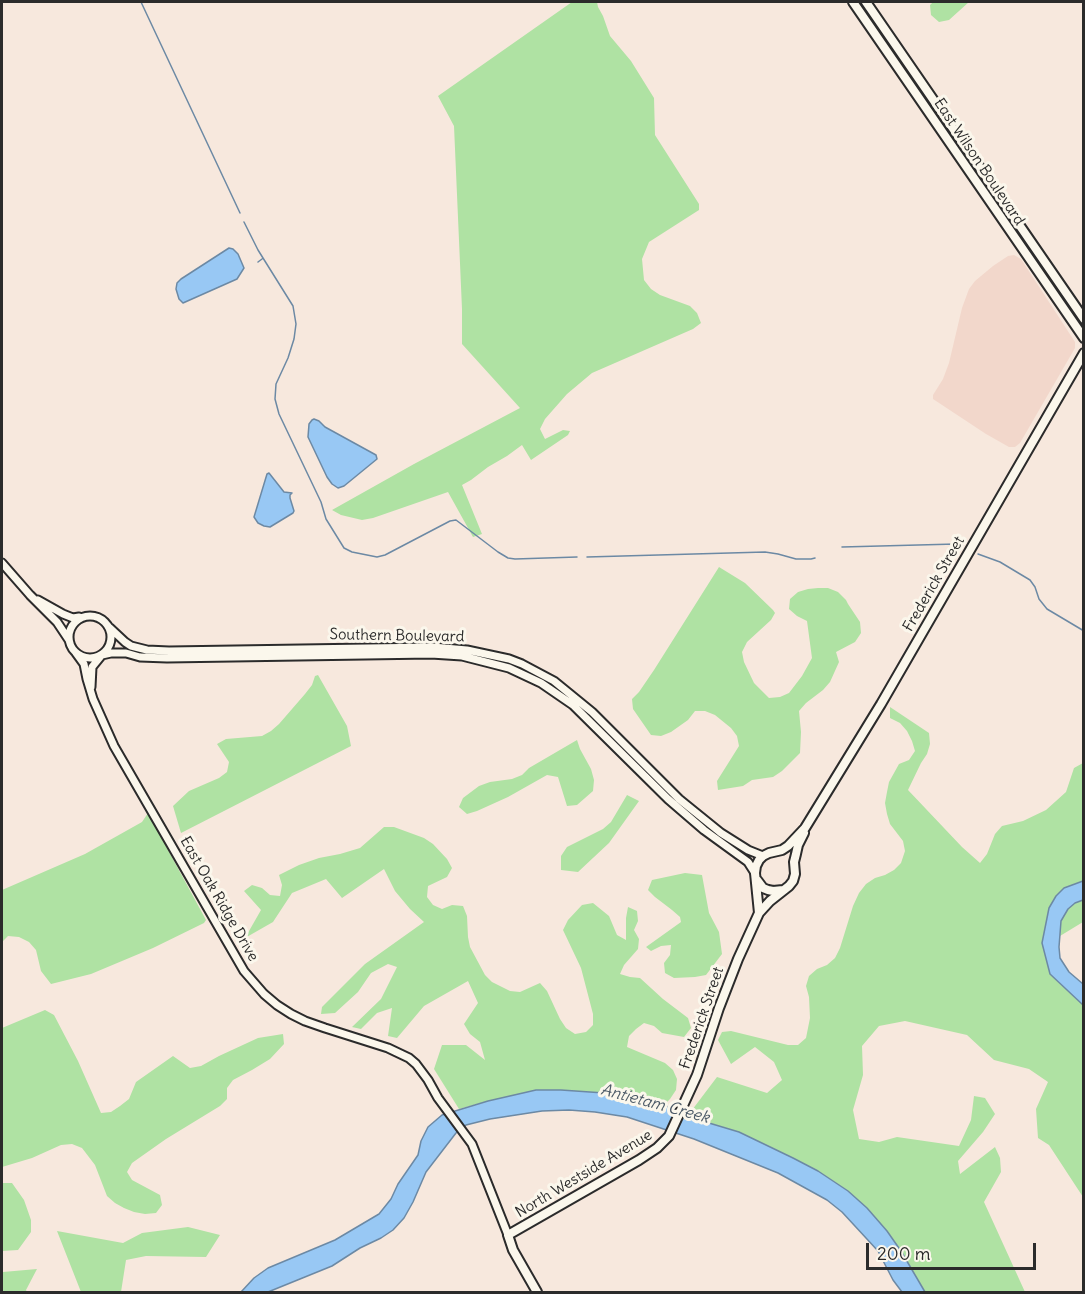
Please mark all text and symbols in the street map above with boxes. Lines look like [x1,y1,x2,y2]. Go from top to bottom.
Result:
street label: East Wilson Boulevard [930,95,1028,229]
street label: Frederick Street [900,533,968,635]
street label: Southern Boulevard [330,626,464,646]
street label: East Oak Ridge Drive [176,833,262,965]
street label: Frederick Street [676,965,728,1071]
water label: Antietam Creek [599,1080,711,1128]
street label: North Westside Avenue [513,1126,655,1222]
scale bar [869,1231,1038,1269]
text: 200 m [877,1242,931,1265]

